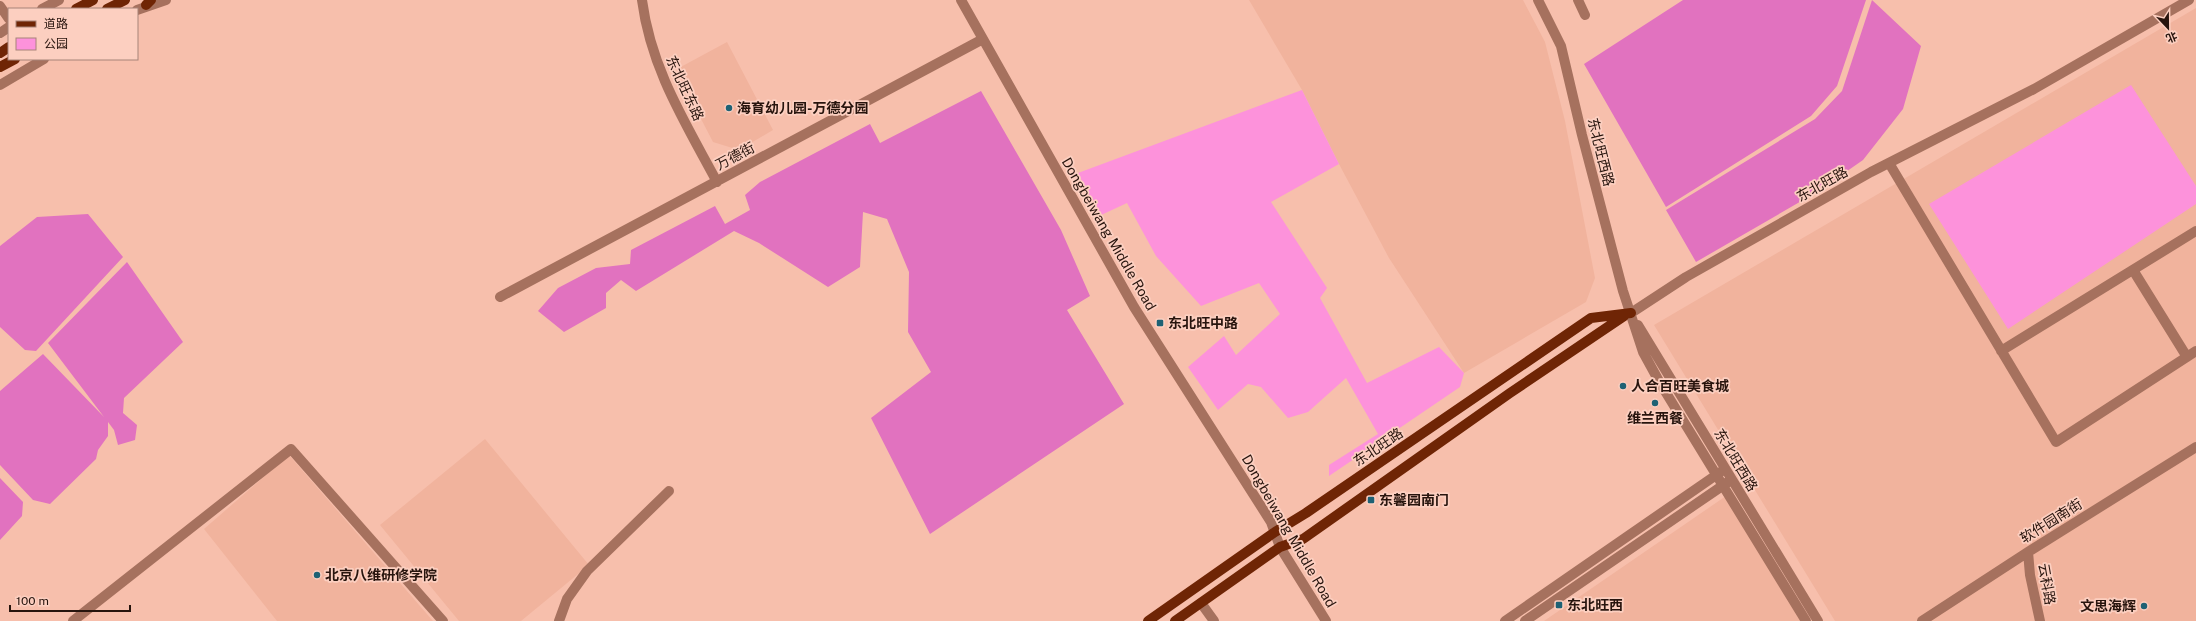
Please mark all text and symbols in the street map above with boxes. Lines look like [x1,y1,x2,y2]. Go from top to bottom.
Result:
legend [8,8,138,60]
north arrow [2148,8,2188,48]
text: 道路 [44,17,68,31]
text: 北 [2164,30,2179,45]
text: 公园 [44,37,68,51]
street label: 东北旺东路 [663,53,707,123]
place label: 海育幼儿园-万德分园 [737,100,869,116]
marker: 海育幼儿园-万德分园 [724,103,734,113]
street label: 东北旺西路 [1585,116,1617,188]
street label: 万德街 [713,139,757,173]
street label: Dongbeiwang Middle Road [1059,155,1159,313]
street label: 东北旺路 [1794,163,1850,205]
place label: 东北旺中路 [1168,315,1238,331]
marker: 东北旺中路 [1155,318,1165,328]
place label: 人合百旺美食城 [1631,378,1729,394]
marker: 人合百旺美食城 [1618,381,1628,391]
marker: 维兰西餐 [1650,398,1660,408]
place label: 维兰西餐 [1627,410,1683,426]
street label: 东北旺路 [1350,425,1406,469]
street label: 东北旺西路 [1711,426,1761,494]
street label: Dongbeiwang Middle Road [1239,452,1339,610]
place label: 东馨园南门 [1379,492,1449,508]
marker: 东馨园南门 [1366,495,1376,505]
street label: 软件园南街 [2017,496,2085,546]
street label: 云科路 [2035,562,2059,606]
place label: 北京八维研修学院 [325,567,437,583]
marker: 北京八维研修学院 [312,570,322,580]
scale bar [10,587,130,613]
text: 100 m [16,594,49,608]
place label: 东北旺西 [1567,597,1623,613]
place label: 文思海辉 [2080,598,2136,614]
marker: 东北旺西 [1554,600,1564,610]
marker: 文思海辉 [2139,601,2149,611]

